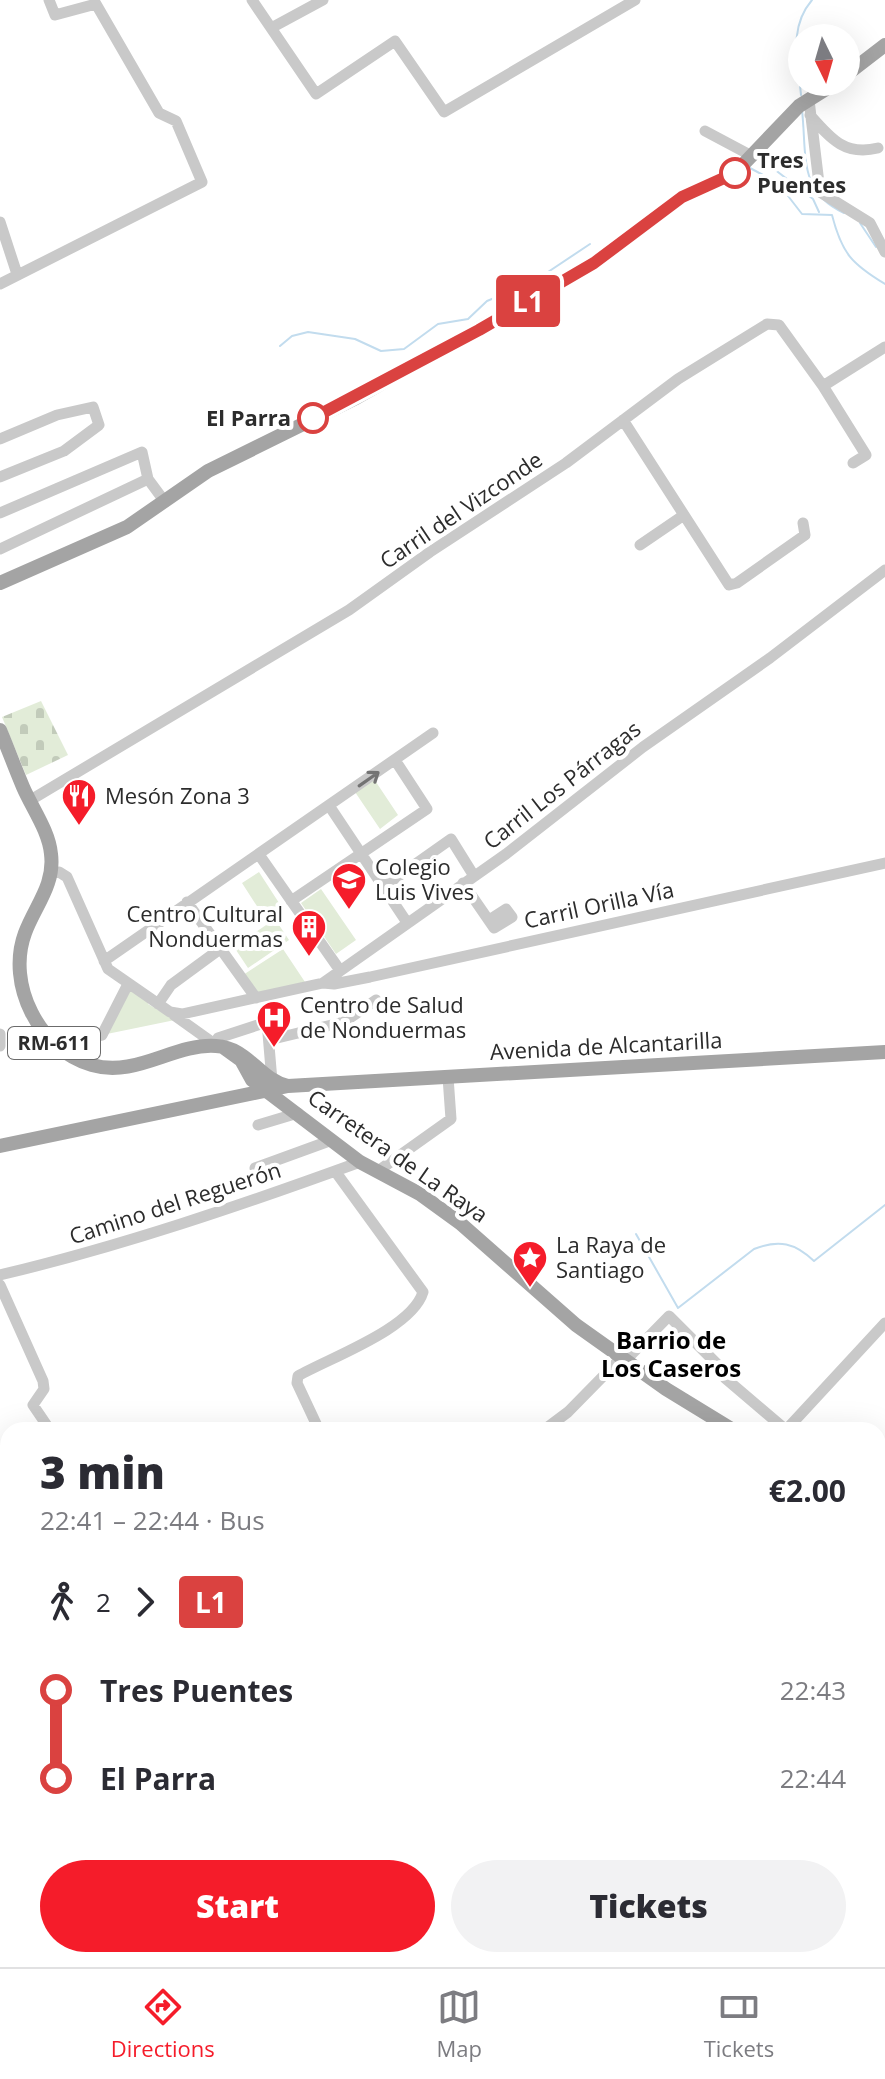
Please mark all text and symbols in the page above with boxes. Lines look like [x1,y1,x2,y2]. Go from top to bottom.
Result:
north arrow [788,24,860,96]
map controls [788,24,860,96]
place label: Tres Puentes [757,144,846,199]
marker: Tres Puentes [720,158,750,188]
line badge: L1 [492,275,564,327]
text: L1 [512,282,544,320]
place label: El Parra [206,402,291,432]
marker: El Parra [298,403,328,433]
street label: Carril del Vizconde [373,444,548,575]
street label: Carril Los Párragas [476,713,646,855]
one-way arrow [358,771,380,787]
restaurant icon: Mesón Zona 3 [60,777,98,827]
place label: Mesón Zona 3 [105,780,250,810]
place label: Colegio Luis Vives [375,851,474,906]
school or university icon: Colegio Luis Vives [330,861,368,911]
street label: Carril Orilla Vía [521,873,676,935]
place label: Centro Cultural Nonduermas [127,898,283,953]
building icon: Centro Cultural Nonduermas [290,908,328,958]
place label: Centro de Salud de Nonduermas [300,989,466,1044]
hospital icon: Centro de Salud de Nonduermas [255,999,293,1049]
street label: Avenida de Alcantarilla [489,1024,723,1066]
road number: RM-611 [8,1027,100,1059]
street label: Carretera de La Raya [303,1082,495,1229]
street label: Camino del Reguerón [65,1154,284,1250]
place label: La Raya de Santiago [556,1229,666,1284]
place icon: La Raya de Santiago [511,1239,549,1289]
district label: Barrio de Los Caseros [601,1323,741,1384]
text: 3 min [40,1442,165,1502]
text: €2.00 [769,1470,846,1511]
text: 22:41 – 22:44 · Bus [40,1502,265,1538]
icon: walk [40,1580,84,1624]
icon: forward [123,1580,167,1624]
text: L1 [195,1583,227,1621]
text: 2 [96,1584,111,1620]
text: Tres Puentes [100,1670,293,1711]
text: 22:43 [780,1672,846,1708]
text: El Parra [100,1758,216,1799]
text: 22:44 [780,1760,846,1796]
button: Start [40,1860,435,1952]
button: Tickets [451,1860,846,1952]
tab: Directions [111,1985,215,2063]
tab: Map [437,1985,482,2063]
tab: Tickets [704,1985,774,2063]

